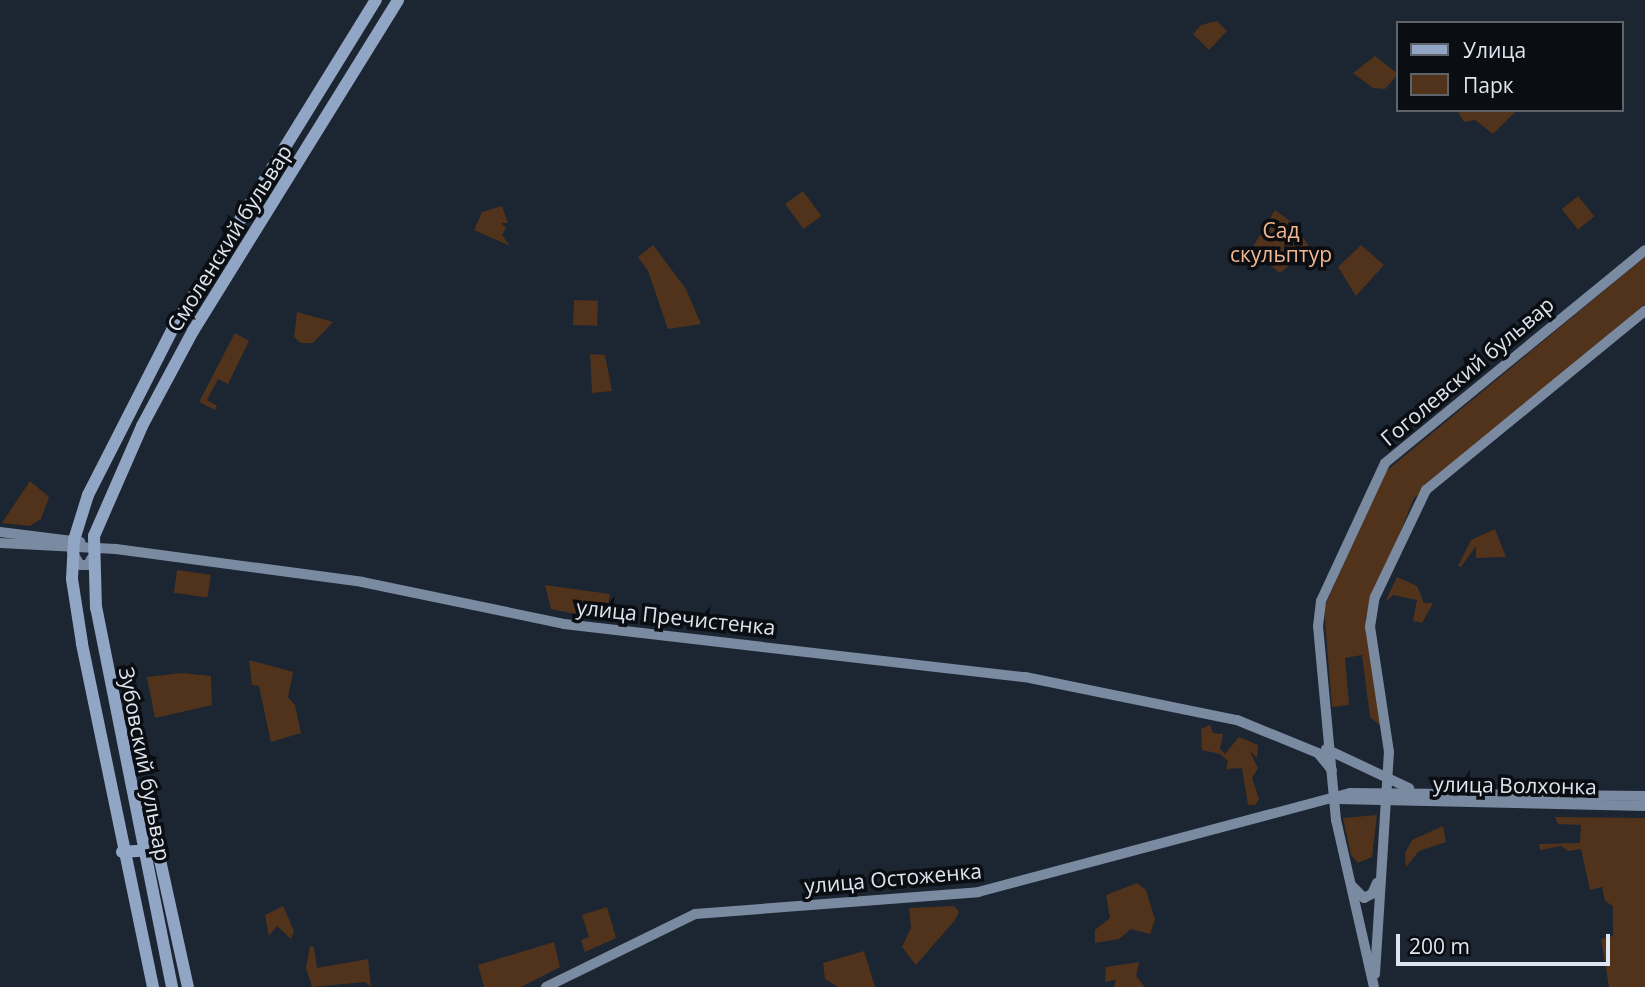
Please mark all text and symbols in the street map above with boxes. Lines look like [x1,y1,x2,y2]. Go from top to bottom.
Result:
legend [1396,21,1624,112]
text: Улица [1463,36,1526,64]
text: Парк [1463,71,1514,99]
street label: Смоленский бульвар [161,140,297,336]
park label: Сад скульптур [1230,217,1332,267]
street label: Гоголевский бульвар [1375,291,1559,451]
street label: улица Пречистенка [575,594,777,640]
street label: Зубовский бульвар [114,665,176,863]
street label: улица Волхонка [1433,771,1597,799]
street label: улица Остоженка [803,858,983,898]
scale bar [1400,920,1614,964]
text: 200 m [1409,932,1470,960]

